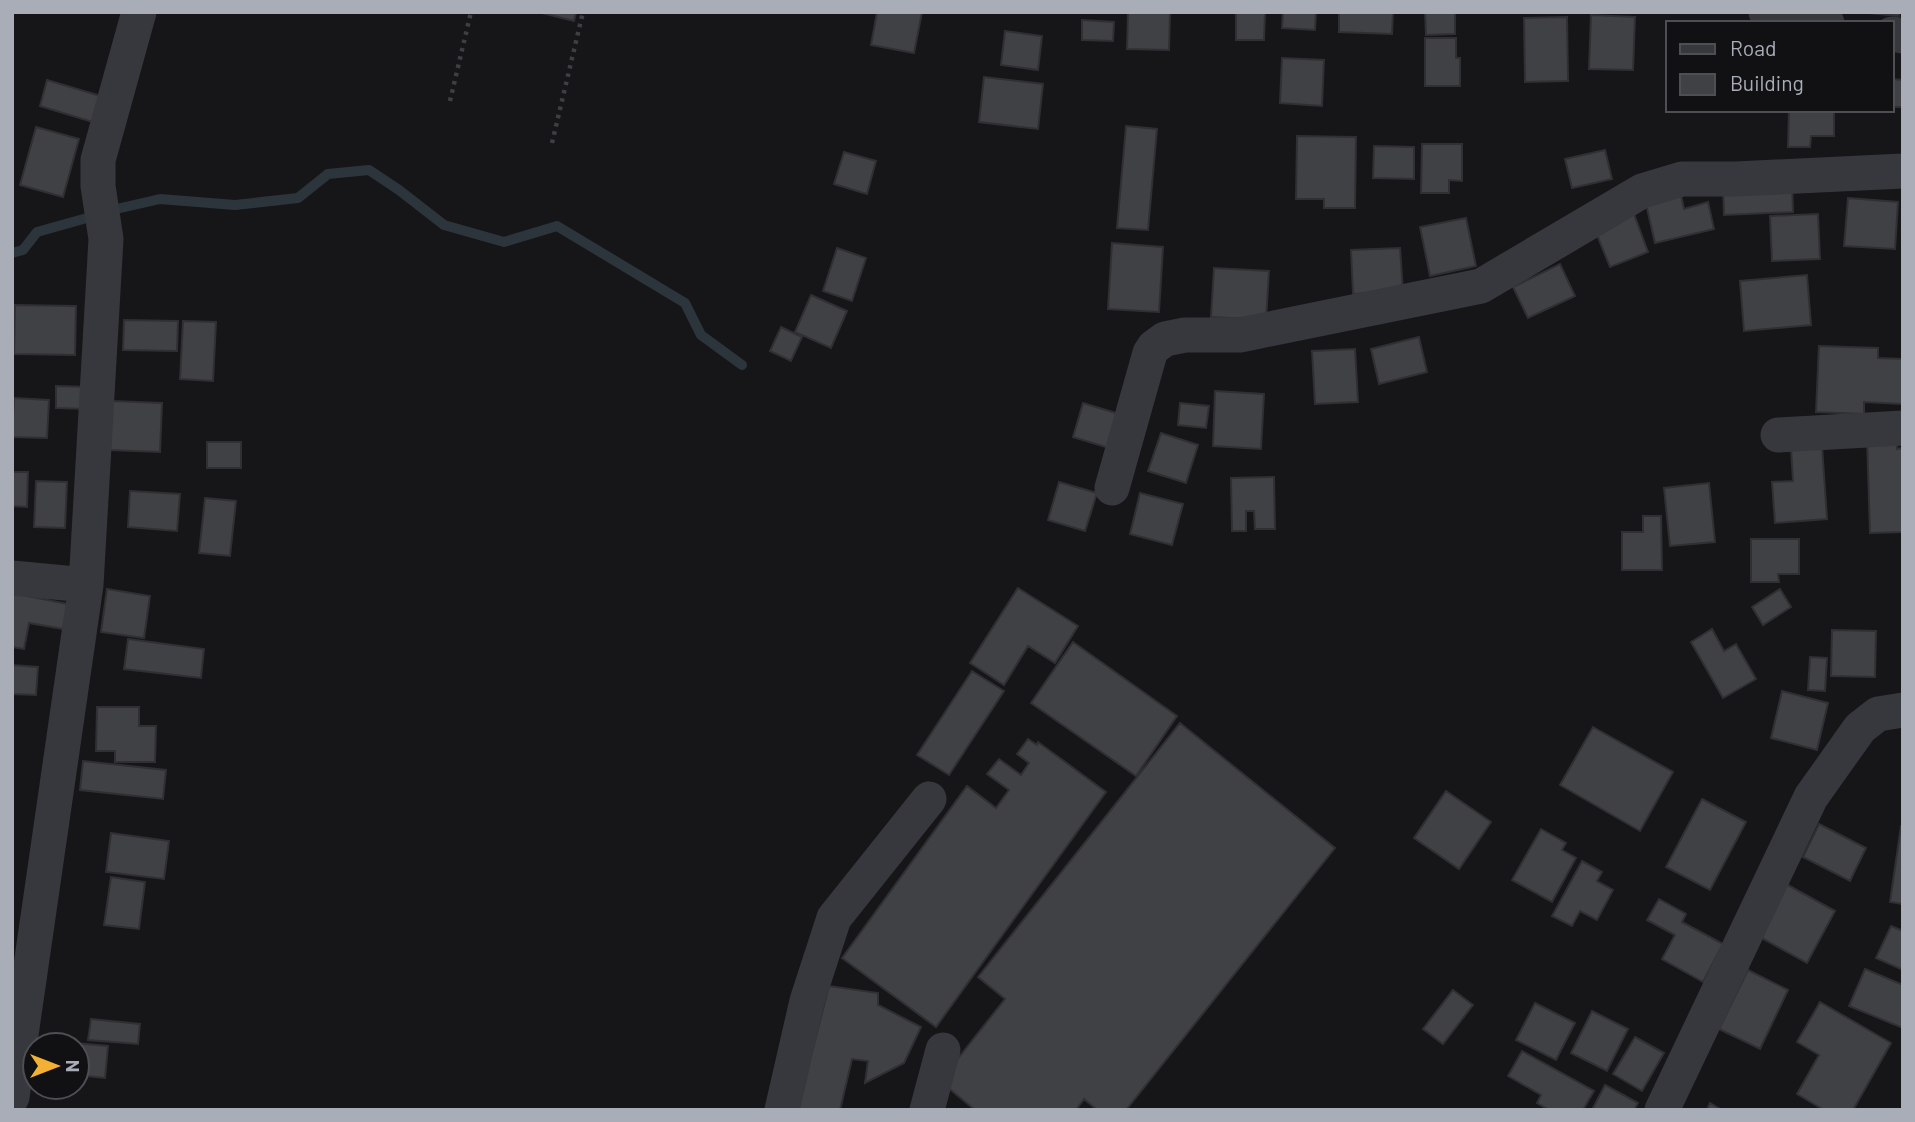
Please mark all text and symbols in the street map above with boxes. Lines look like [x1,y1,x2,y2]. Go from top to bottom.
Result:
legend [1666,21,1894,112]
text: Road [1730,35,1776,60]
text: Building [1730,70,1804,95]
north arrow [21,1031,91,1101]
text: N [62,1060,85,1072]

